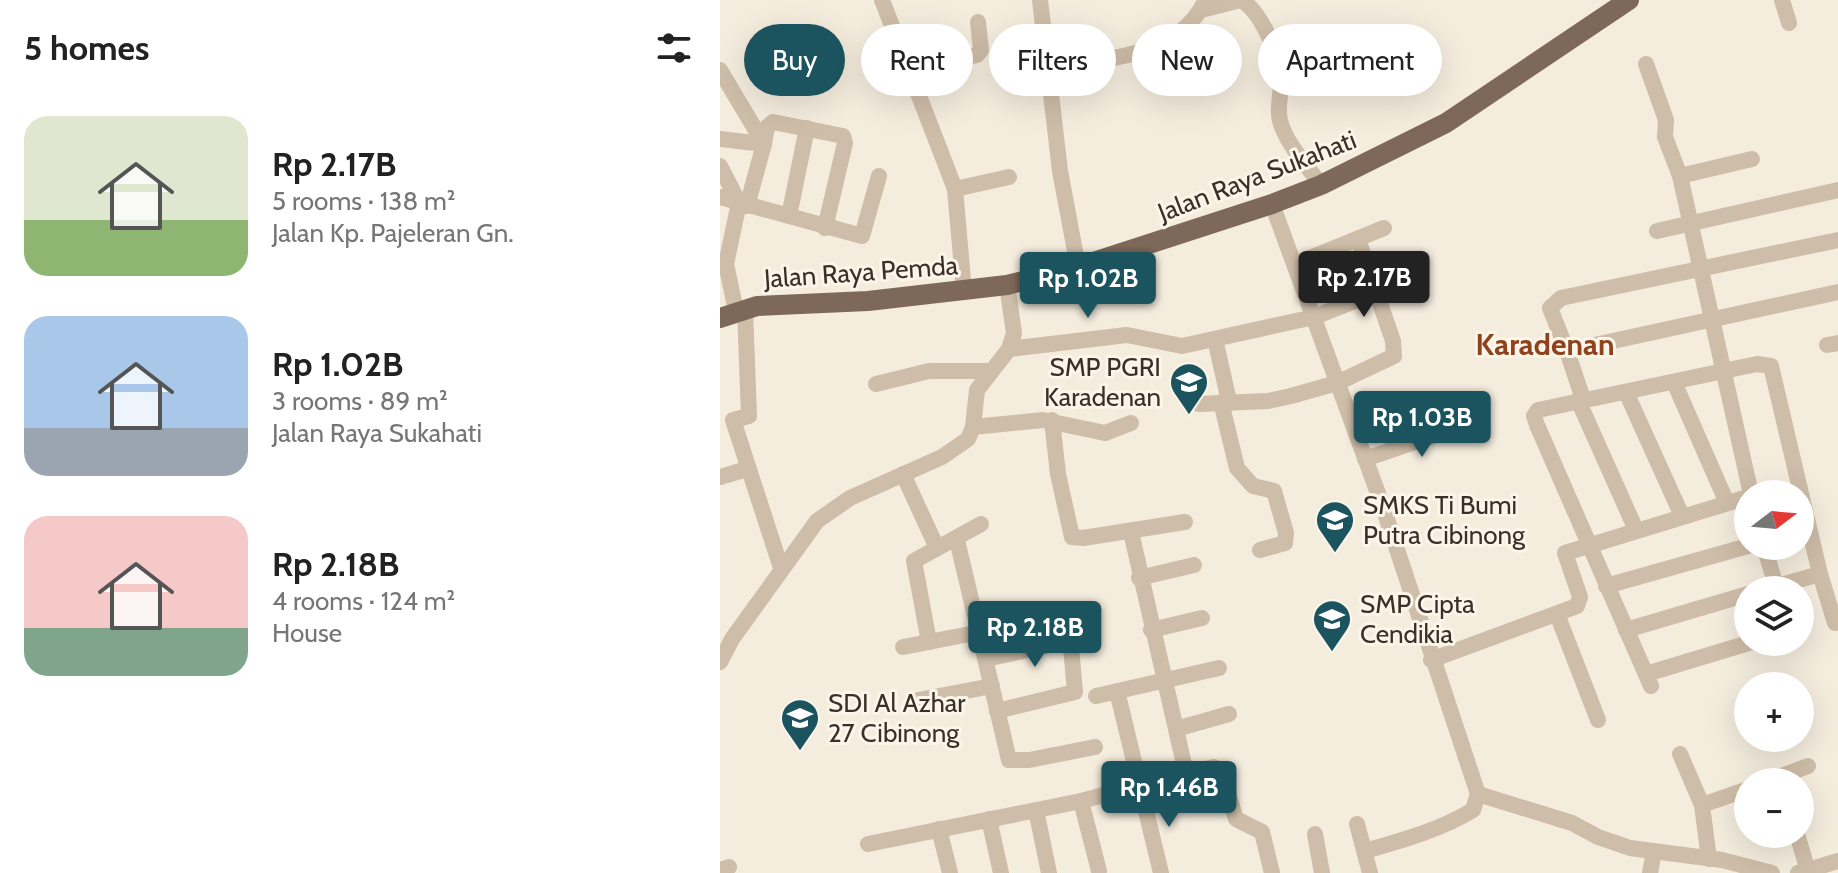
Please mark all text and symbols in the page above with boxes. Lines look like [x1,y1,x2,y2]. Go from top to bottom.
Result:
chip: Buy [744,24,845,96]
chip: Rent [861,24,973,96]
chip: Filters [989,24,1116,96]
chip: New [1132,24,1242,96]
chip: Apartment [1258,24,1442,96]
icon: filters [652,26,696,70]
text: 5 homes [24,27,149,69]
street label: Jalan Raya Sukahati [1152,123,1361,229]
text: Rp 2.17B [272,143,396,185]
icon: home [88,148,184,244]
text: 5 rooms · 138 m² [272,185,455,217]
text: Jalan Kp. Pajeleran Gn. [272,217,514,249]
street label: Jalan Raya Pemda [762,249,960,295]
pin: Rp 2.17B [1281,251,1447,319]
pin: Rp 1.02B [1005,252,1171,320]
text: Rp 2.17B [1317,261,1411,293]
text: Rp 1.02B [1038,262,1138,294]
district label: Karadenan [1476,326,1614,363]
text: Rp 1.02B [272,343,403,385]
icon: home [88,348,184,444]
place label: SMP PGRI Karadenan [1044,351,1161,413]
school or university icon: SMP PGRI Karadenan [1168,361,1210,416]
text: 3 rooms · 89 m² [272,385,448,417]
pin: Rp 1.03B [1339,391,1505,459]
text: Rp 1.03B [1372,401,1472,433]
text: Jalan Raya Sukahati [272,417,482,449]
north arrow [1734,480,1814,560]
map controls [1734,480,1814,848]
place label: SMKS Ti Bumi Putra Cibinong [1363,489,1526,551]
school or university icon: SMKS Ti Bumi Putra Cibinong [1314,499,1356,554]
text: Rp 2.18B [272,543,399,585]
icon: home [88,548,184,644]
button: layers [1734,576,1814,656]
text: 4 rooms · 124 m² [272,585,455,617]
place label: SMP Cipta Cendikia [1360,588,1475,650]
school or university icon: SMP Cipta Cendikia [1311,598,1353,653]
pin: Rp 2.18B [952,601,1118,669]
text: Rp 2.18B [986,611,1084,643]
text: House [272,617,342,649]
button: + [1734,672,1814,752]
place label: SDI Al Azhar 27 Cibinong [828,687,966,749]
school or university icon: SDI Al Azhar 27 Cibinong [779,697,821,752]
pin: Rp 1.46B [1086,761,1252,829]
button: − [1734,768,1814,848]
text: Rp 1.46B [1119,771,1219,803]

